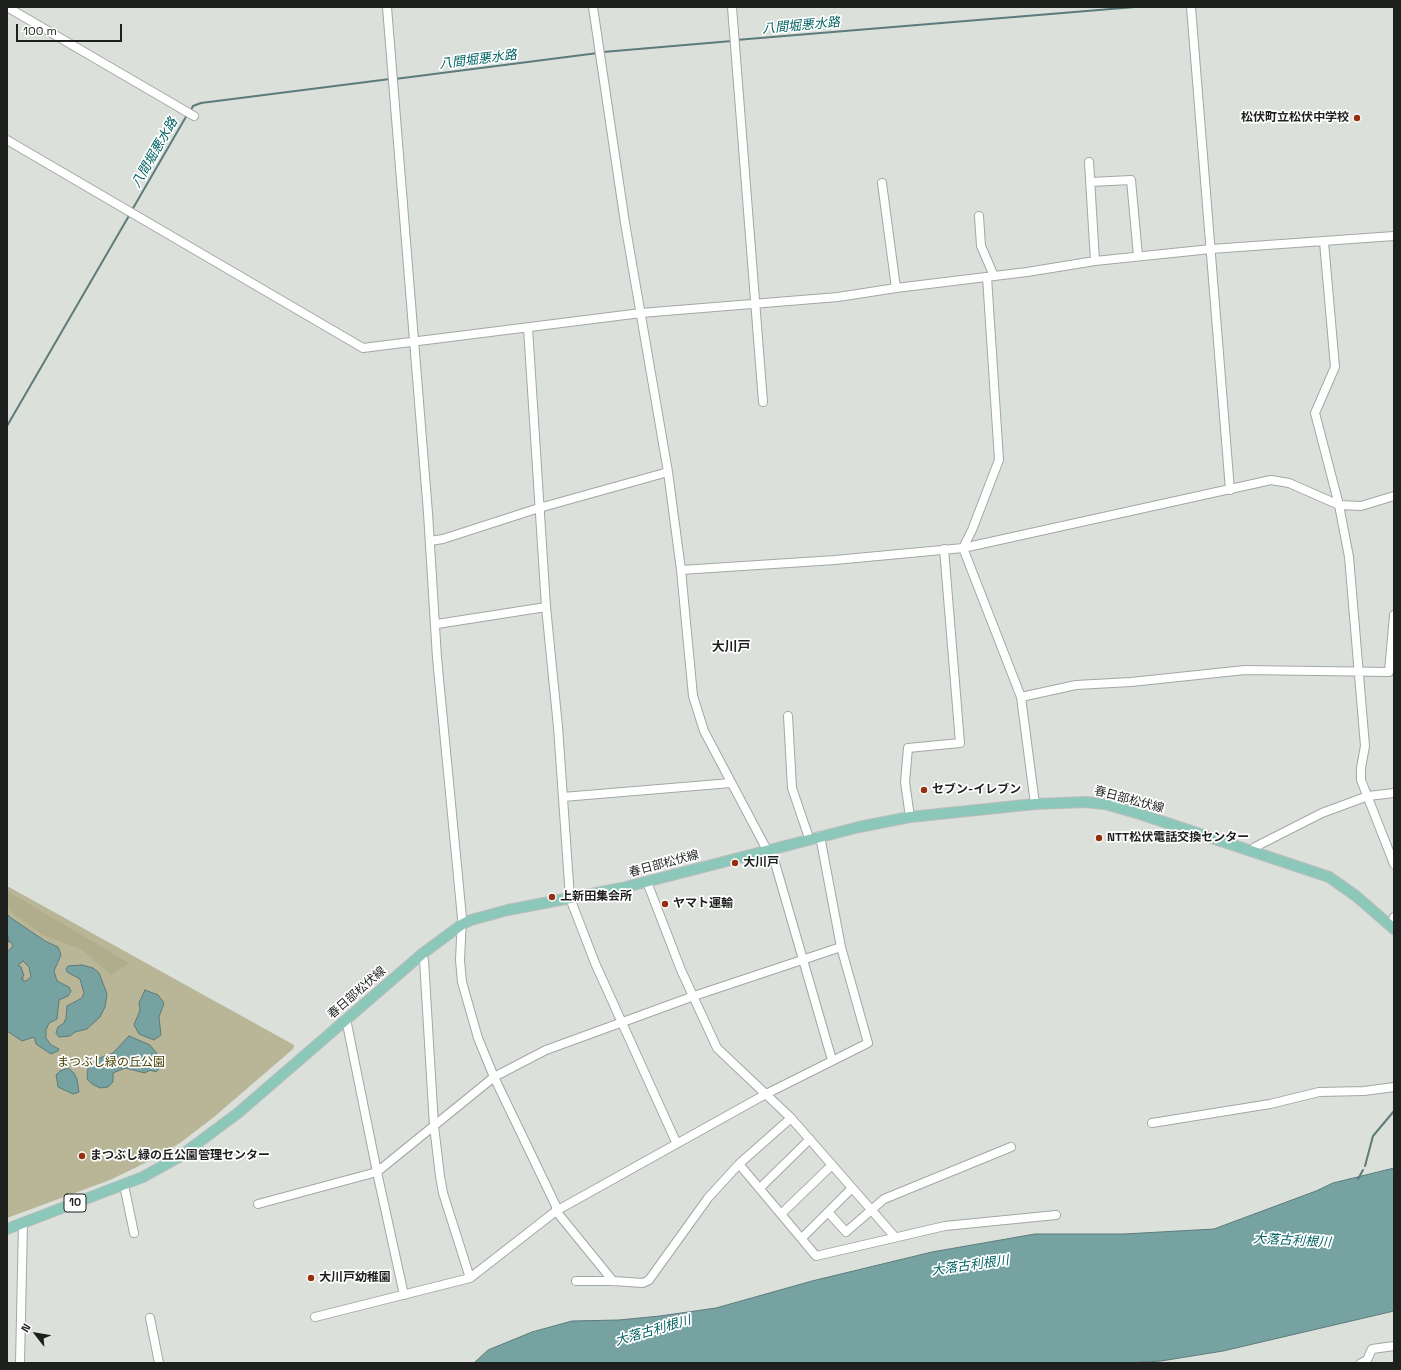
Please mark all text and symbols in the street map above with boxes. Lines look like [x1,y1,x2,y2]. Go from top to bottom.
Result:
water label: 八間堀悪水路 [761,15,841,37]
scale bar [18,16,124,42]
text: 100 m [23,23,57,39]
water label: 八間堀悪水路 [438,48,518,72]
place label: 松伏町立松伏中学校 [1241,111,1349,125]
marker: 松伏町立松伏中学校 [1352,113,1362,123]
water label: 八間堀悪水路 [129,115,181,191]
district label: 大川戸 [712,639,750,655]
place label: セブン-イレブン [932,783,1021,797]
street label: 春日部松伏線 [1092,784,1166,816]
marker: セブン-イレブン [919,785,929,795]
place label: NTT松伏電話交換センター [1107,831,1249,845]
marker: NTT松伏電話交換センター [1094,833,1104,843]
street label: 春日部松伏線 [627,848,701,880]
place label: 大川戸 [743,856,779,870]
marker: 大川戸 [730,858,740,868]
place label: 上新田集会所 [560,890,632,904]
marker: 上新田集会所 [547,892,557,902]
place label: ヤマト運輸 [673,897,733,911]
marker: ヤマト運輸 [660,899,670,909]
street label: 春日部松伏線 [325,964,389,1022]
park label: まつぶし緑の丘公園 [57,1056,165,1070]
place label: まつぶし緑の丘公園管理センター [90,1149,270,1163]
marker: まつぶし緑の丘公園管理センター [77,1151,87,1161]
road number: 10 [64,1194,86,1212]
water label: 大落古利根川 [1253,1231,1331,1251]
water label: 大落古利根川 [930,1253,1010,1279]
place label: 大川戸幼稚園 [319,1271,391,1285]
marker: 大川戸幼稚園 [306,1273,316,1283]
water label: 大落古利根川 [613,1313,693,1349]
north arrow [16,1314,56,1354]
text: N [18,1321,34,1335]

